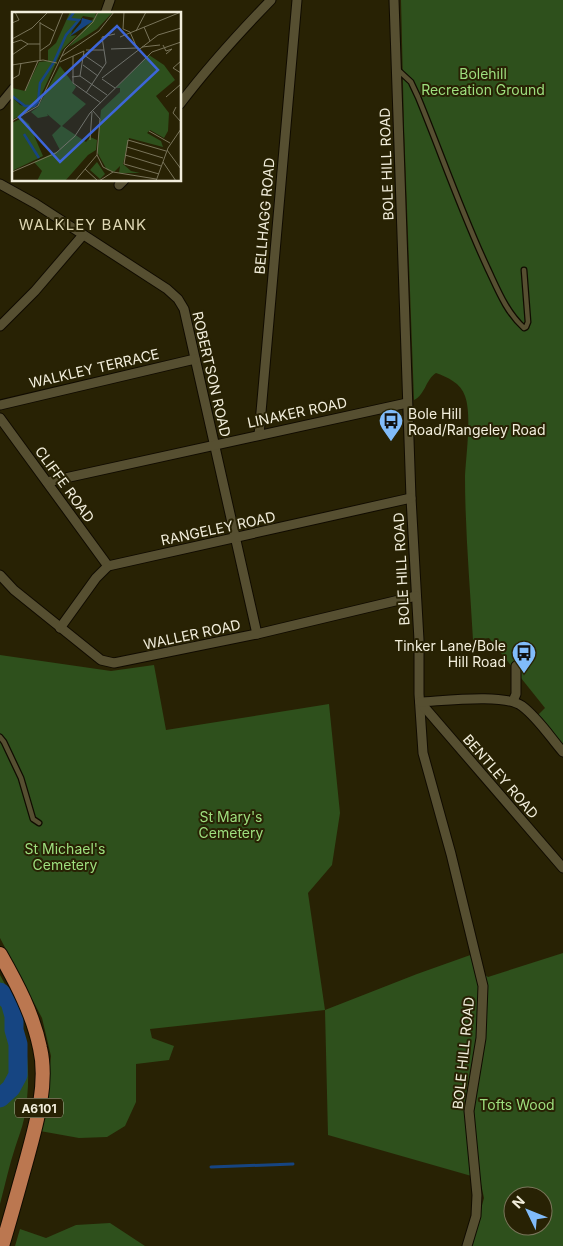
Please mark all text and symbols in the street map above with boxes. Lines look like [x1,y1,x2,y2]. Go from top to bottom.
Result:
inset map [12,12,181,181]
park label: Bolehill Recreation Ground [421,65,545,98]
street label: BOLE HILL ROAD [376,107,396,221]
street label: BELLHAGG ROAD [250,157,278,275]
district label: WALKLEY BANK [19,215,147,234]
street label: ROBERTSON ROAD [189,309,235,439]
street label: WALKLEY TERRACE [27,345,161,391]
street label: LINAKER ROAD [246,393,348,431]
place label: Bole Hill Road/Rangeley Road [408,405,546,438]
bus stop icon: Bole Hill Road/Rangeley Road [378,408,404,442]
street label: CLIFFE ROAD [32,443,98,525]
street label: RANGELEY ROAD [159,508,277,548]
street label: BOLE HILL ROAD [390,512,412,626]
street label: WALLER ROAD [142,615,242,653]
place label: Tinker Lane/Bole Hill Road [394,637,506,670]
bus stop icon: Tinker Lane/Bole Hill Road [511,640,537,674]
street label: BENTLEY ROAD [460,730,542,822]
park label: St Mary's Cemetery [199,808,264,841]
park label: St Michael's Cemetery [25,840,105,873]
street label: BOLE HILL ROAD [449,996,477,1110]
park label: Tofts Wood [479,1096,555,1113]
road number: A6101 [15,1098,63,1118]
north arrow [503,1186,553,1236]
text: N [508,1192,528,1211]

